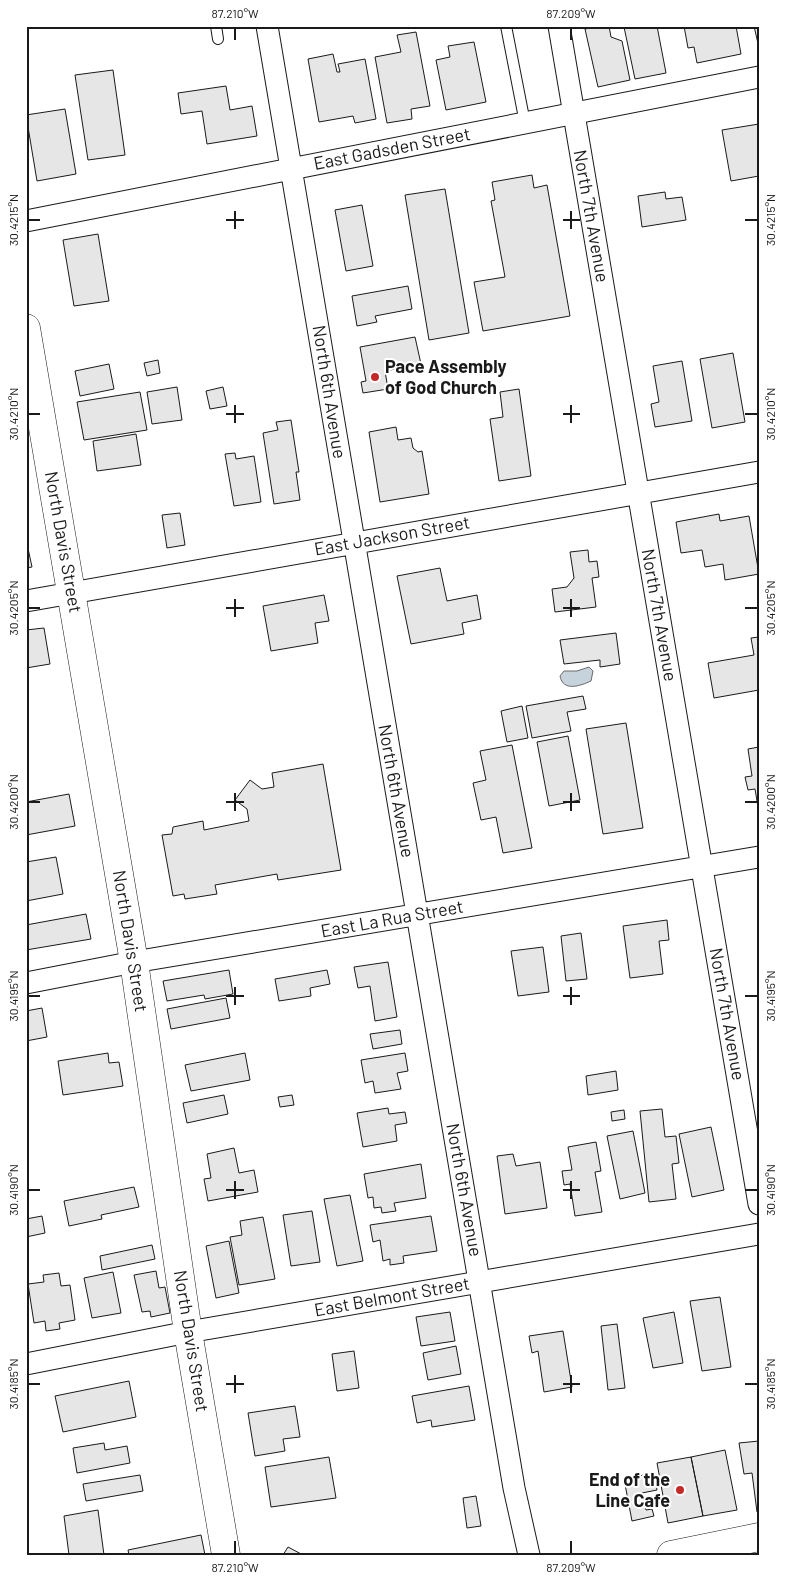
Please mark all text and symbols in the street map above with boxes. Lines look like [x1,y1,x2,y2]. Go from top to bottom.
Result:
text: 87.210°W [211,6,259,20]
text: 87.209°W [546,6,596,20]
street label: East Gadsden Street [312,122,472,174]
street label: North 7th Avenue [569,148,614,284]
text: 30.4215°N [6,194,20,246]
text: 30.4215°N [763,194,777,246]
street label: North 6th Avenue [309,323,351,460]
place label: Pace Assembly of God Church [385,355,507,398]
marker: Pace Assembly of God Church [369,371,381,383]
text: 30.4210°N [6,388,20,440]
text: 30.4210°N [763,388,777,440]
street label: North Davis Street [41,469,87,614]
street label: East Jackson Street [312,510,471,560]
street label: North 7th Avenue [637,547,682,683]
text: 30.4205°N [6,581,20,635]
text: 30.4205°N [763,581,777,635]
street label: North 6th Avenue [374,722,420,859]
text: 30.4200°N [6,774,20,830]
text: 30.4200°N [763,774,777,830]
street label: North Davis Street [109,868,153,1013]
street label: East La Rua Street [319,895,465,941]
street label: North 7th Avenue [705,946,750,1082]
text: 30.4195°N [6,970,20,1022]
text: 30.4195°N [763,970,777,1022]
street label: North 6th Avenue [442,1121,488,1258]
text: 30.4190°N [6,1164,20,1216]
text: 30.4190°N [763,1164,777,1216]
street label: North Davis Street [170,1268,214,1413]
street label: East Belmont Street [312,1272,471,1321]
text: 30.4185°N [6,1358,20,1410]
text: 30.4185°N [763,1358,777,1410]
place label: End of the Line Cafe [589,1468,670,1511]
marker: End of the Line Cafe [674,1484,686,1496]
text: 87.210°W [211,1560,259,1574]
text: 87.209°W [546,1560,596,1574]

